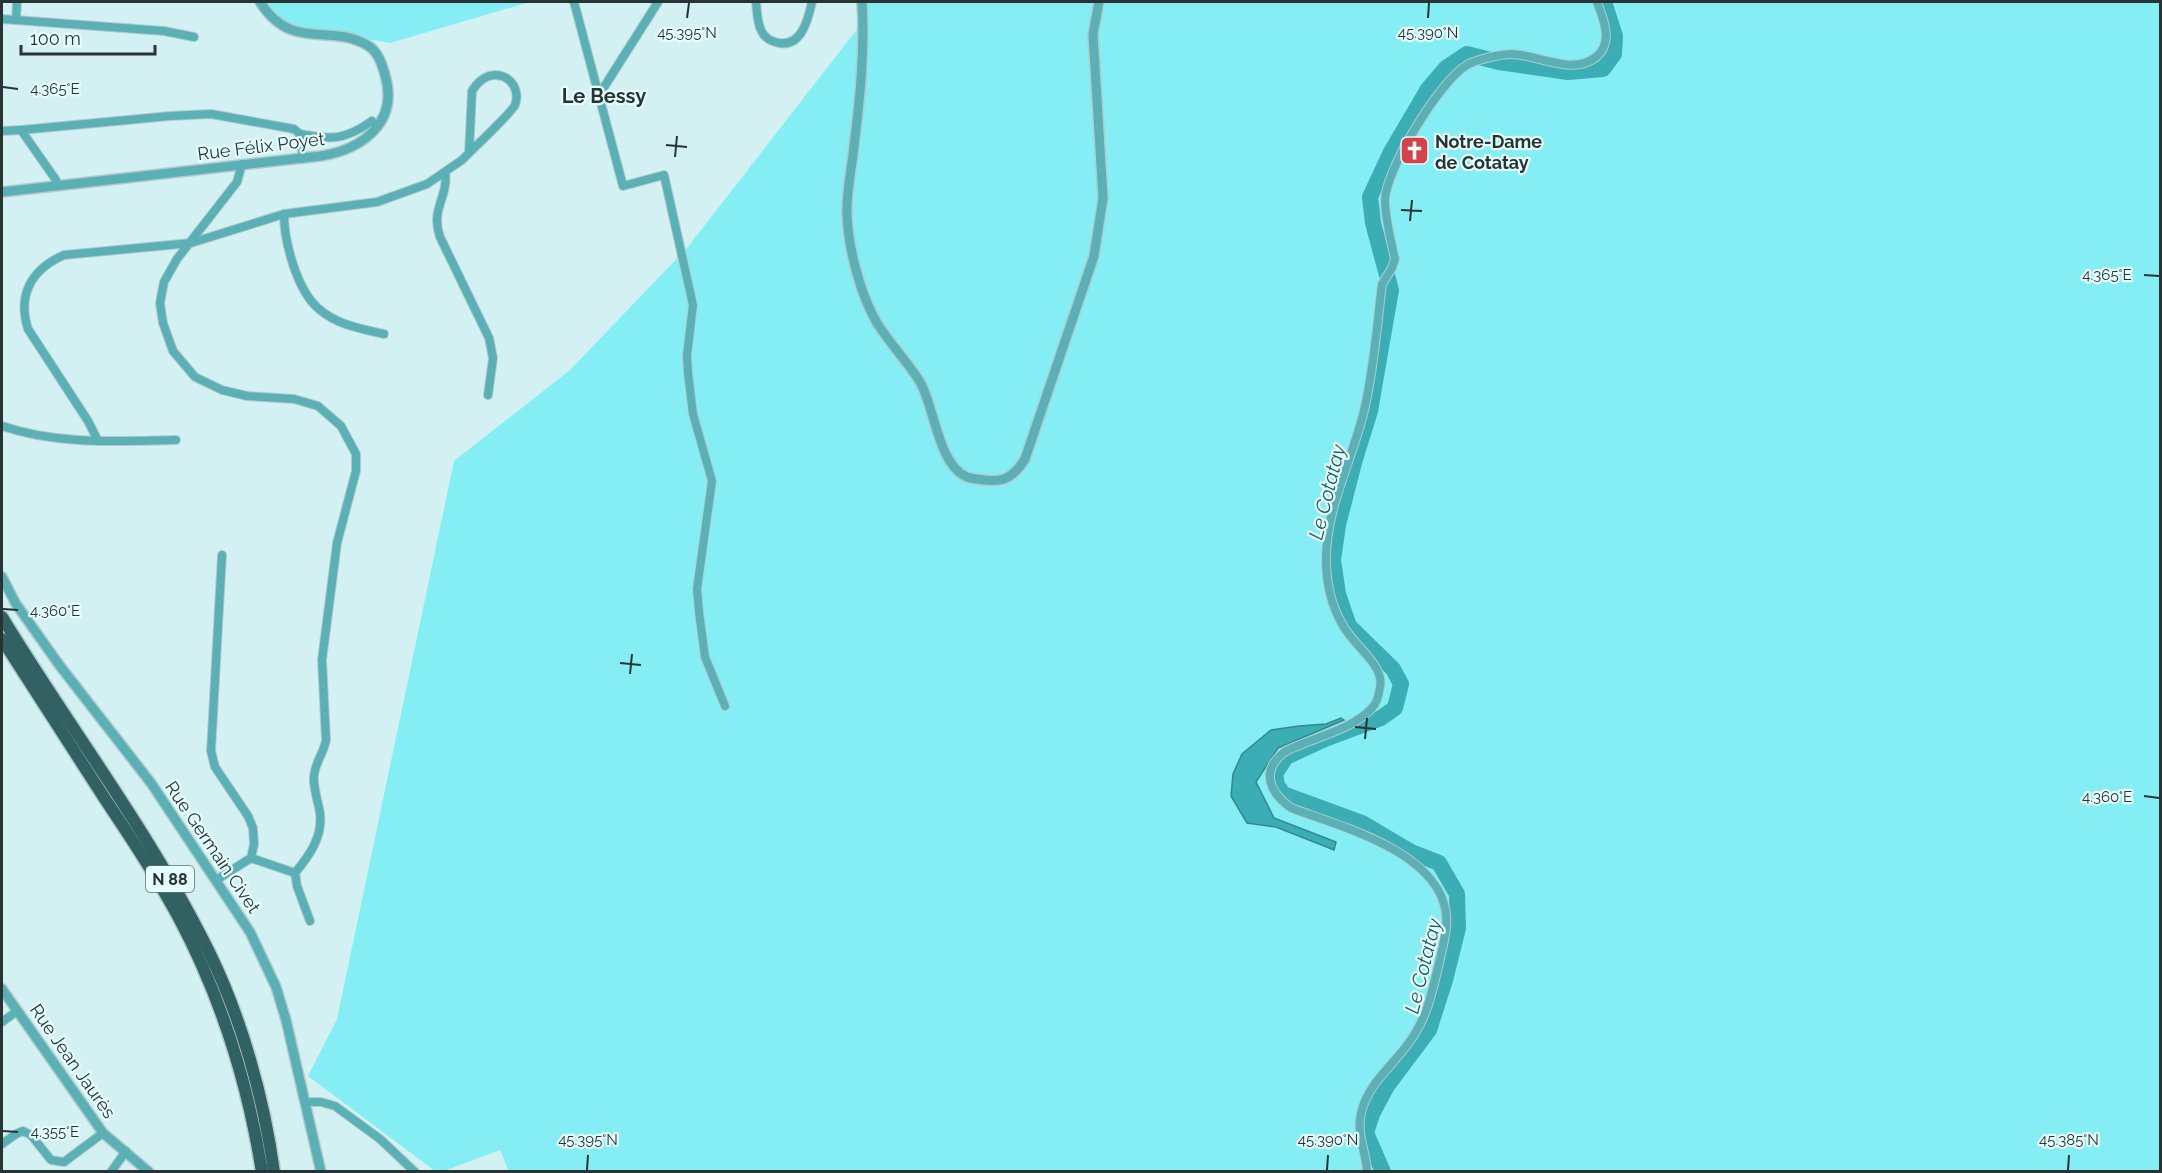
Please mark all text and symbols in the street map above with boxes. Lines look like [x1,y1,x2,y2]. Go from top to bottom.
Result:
scale bar [21,18,154,56]
text: 45.395°N [657,24,717,42]
text: 45.390°N [1398,24,1458,42]
text: 100 m [30,28,81,49]
text: 4.365°E [30,80,80,98]
district label: Le Bessy [562,84,646,108]
street label: Rue Félix Poyet [196,128,326,164]
place label: Notre-Dame de Cotatay [1435,131,1542,173]
church icon: Notre-Dame de Cotatay [1398,135,1430,167]
text: 4.365°E [2082,266,2132,284]
water label: Le Cotatay [1304,441,1351,542]
text: 4.360°E [30,602,80,620]
street label: Rue Germain Civet [161,777,265,917]
text: 4.360°E [2082,788,2132,806]
road number: N 88 [146,866,194,892]
water label: Le Cotatay [1400,915,1447,1016]
street label: Rue Jean Jaurès [26,1000,120,1122]
text: 4.355°E [31,1123,79,1141]
text: 45.395°N [558,1131,618,1149]
text: 45.390°N [1298,1131,1358,1149]
text: 45.385°N [2039,1131,2099,1149]

